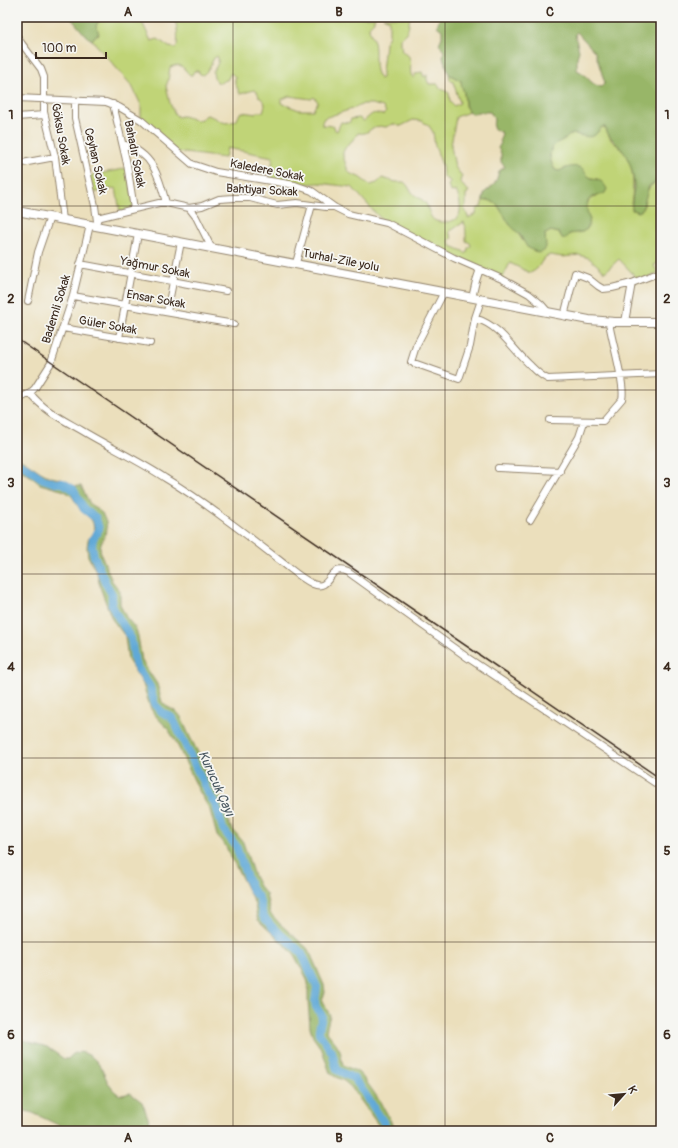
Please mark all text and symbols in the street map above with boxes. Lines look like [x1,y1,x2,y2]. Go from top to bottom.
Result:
text: A [124,4,133,20]
text: B [335,4,343,20]
text: C [546,4,554,20]
scale bar [36,34,106,60]
text: 100 m [42,41,77,56]
street label: Göksu Sokak [48,102,73,166]
text: 1 [8,107,14,123]
text: 1 [664,107,670,123]
street label: Bahadır Sokak [121,119,148,189]
street label: Ceyhan Sokak [81,126,110,196]
street label: Kaledere Sokak [229,156,305,185]
street label: Bahtiyar Sokak [226,181,298,200]
street label: Turhal-Zile yolu [301,246,381,275]
street label: Yağmur Sokak [118,253,191,282]
street label: Bademli Sokak [39,273,74,346]
street label: Ensar Sokak [125,287,187,312]
text: 2 [7,291,15,307]
text: 2 [663,291,671,307]
street label: Güler Sokak [78,313,138,338]
text: 3 [7,475,15,491]
text: 3 [663,475,671,491]
text: 4 [7,659,15,675]
text: 4 [663,659,671,675]
water label: Kurucuk Çayı [195,748,238,820]
text: 5 [7,843,15,859]
text: 5 [663,843,671,859]
text: 6 [7,1027,15,1043]
text: 6 [663,1027,671,1043]
north arrow [604,1074,644,1114]
text: K [625,1084,640,1096]
text: A [124,1130,133,1146]
text: B [335,1130,343,1146]
text: C [546,1130,554,1146]

